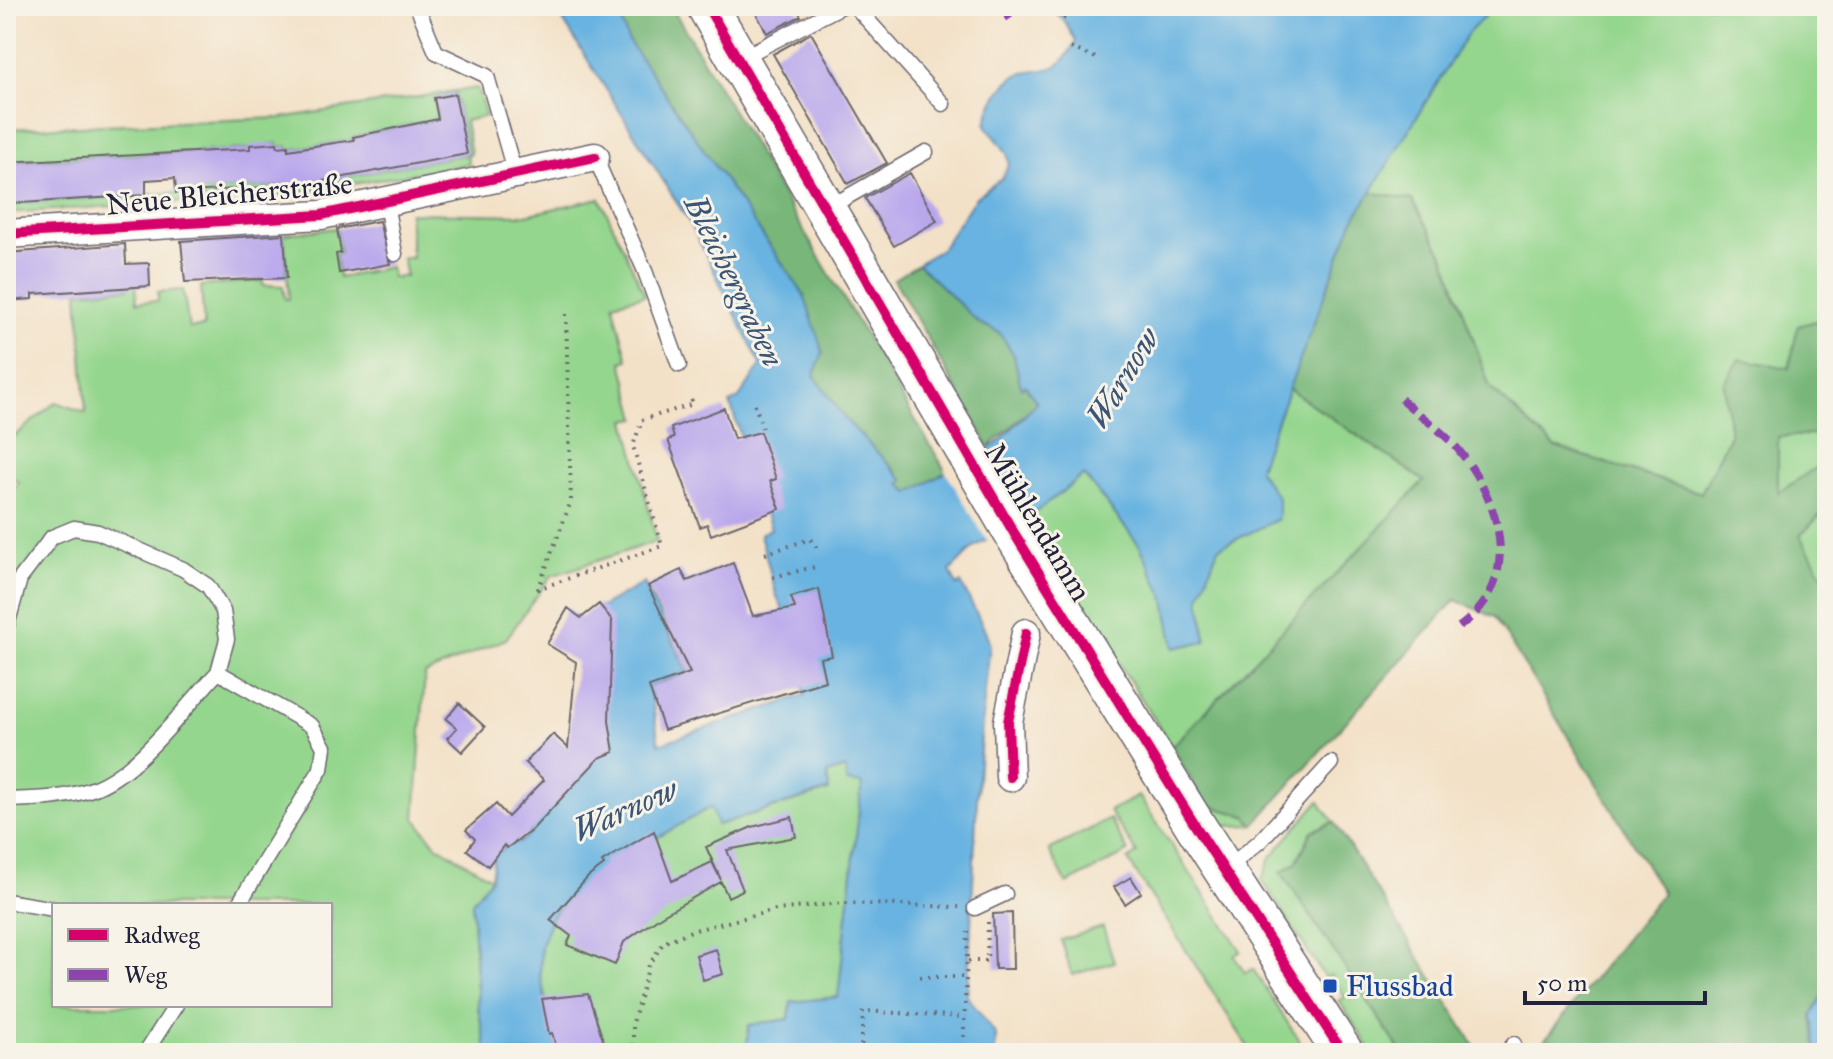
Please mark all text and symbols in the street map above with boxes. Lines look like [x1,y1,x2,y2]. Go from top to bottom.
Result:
street label: Neue Bleicherstraße [104,165,354,223]
water label: Bleichergraben [675,187,792,373]
water label: Warnow [1078,319,1169,435]
street label: Mühlendamm [977,436,1099,608]
water label: Warnow [567,769,685,850]
legend [52,903,332,1007]
text: Radweg [124,920,200,950]
scale bar [1525,955,1705,1005]
text: Weg [124,960,168,990]
place label: Flussbad [1346,968,1454,1004]
text: 50 m [1537,968,1587,998]
marker: Flussbad [1321,977,1339,995]

